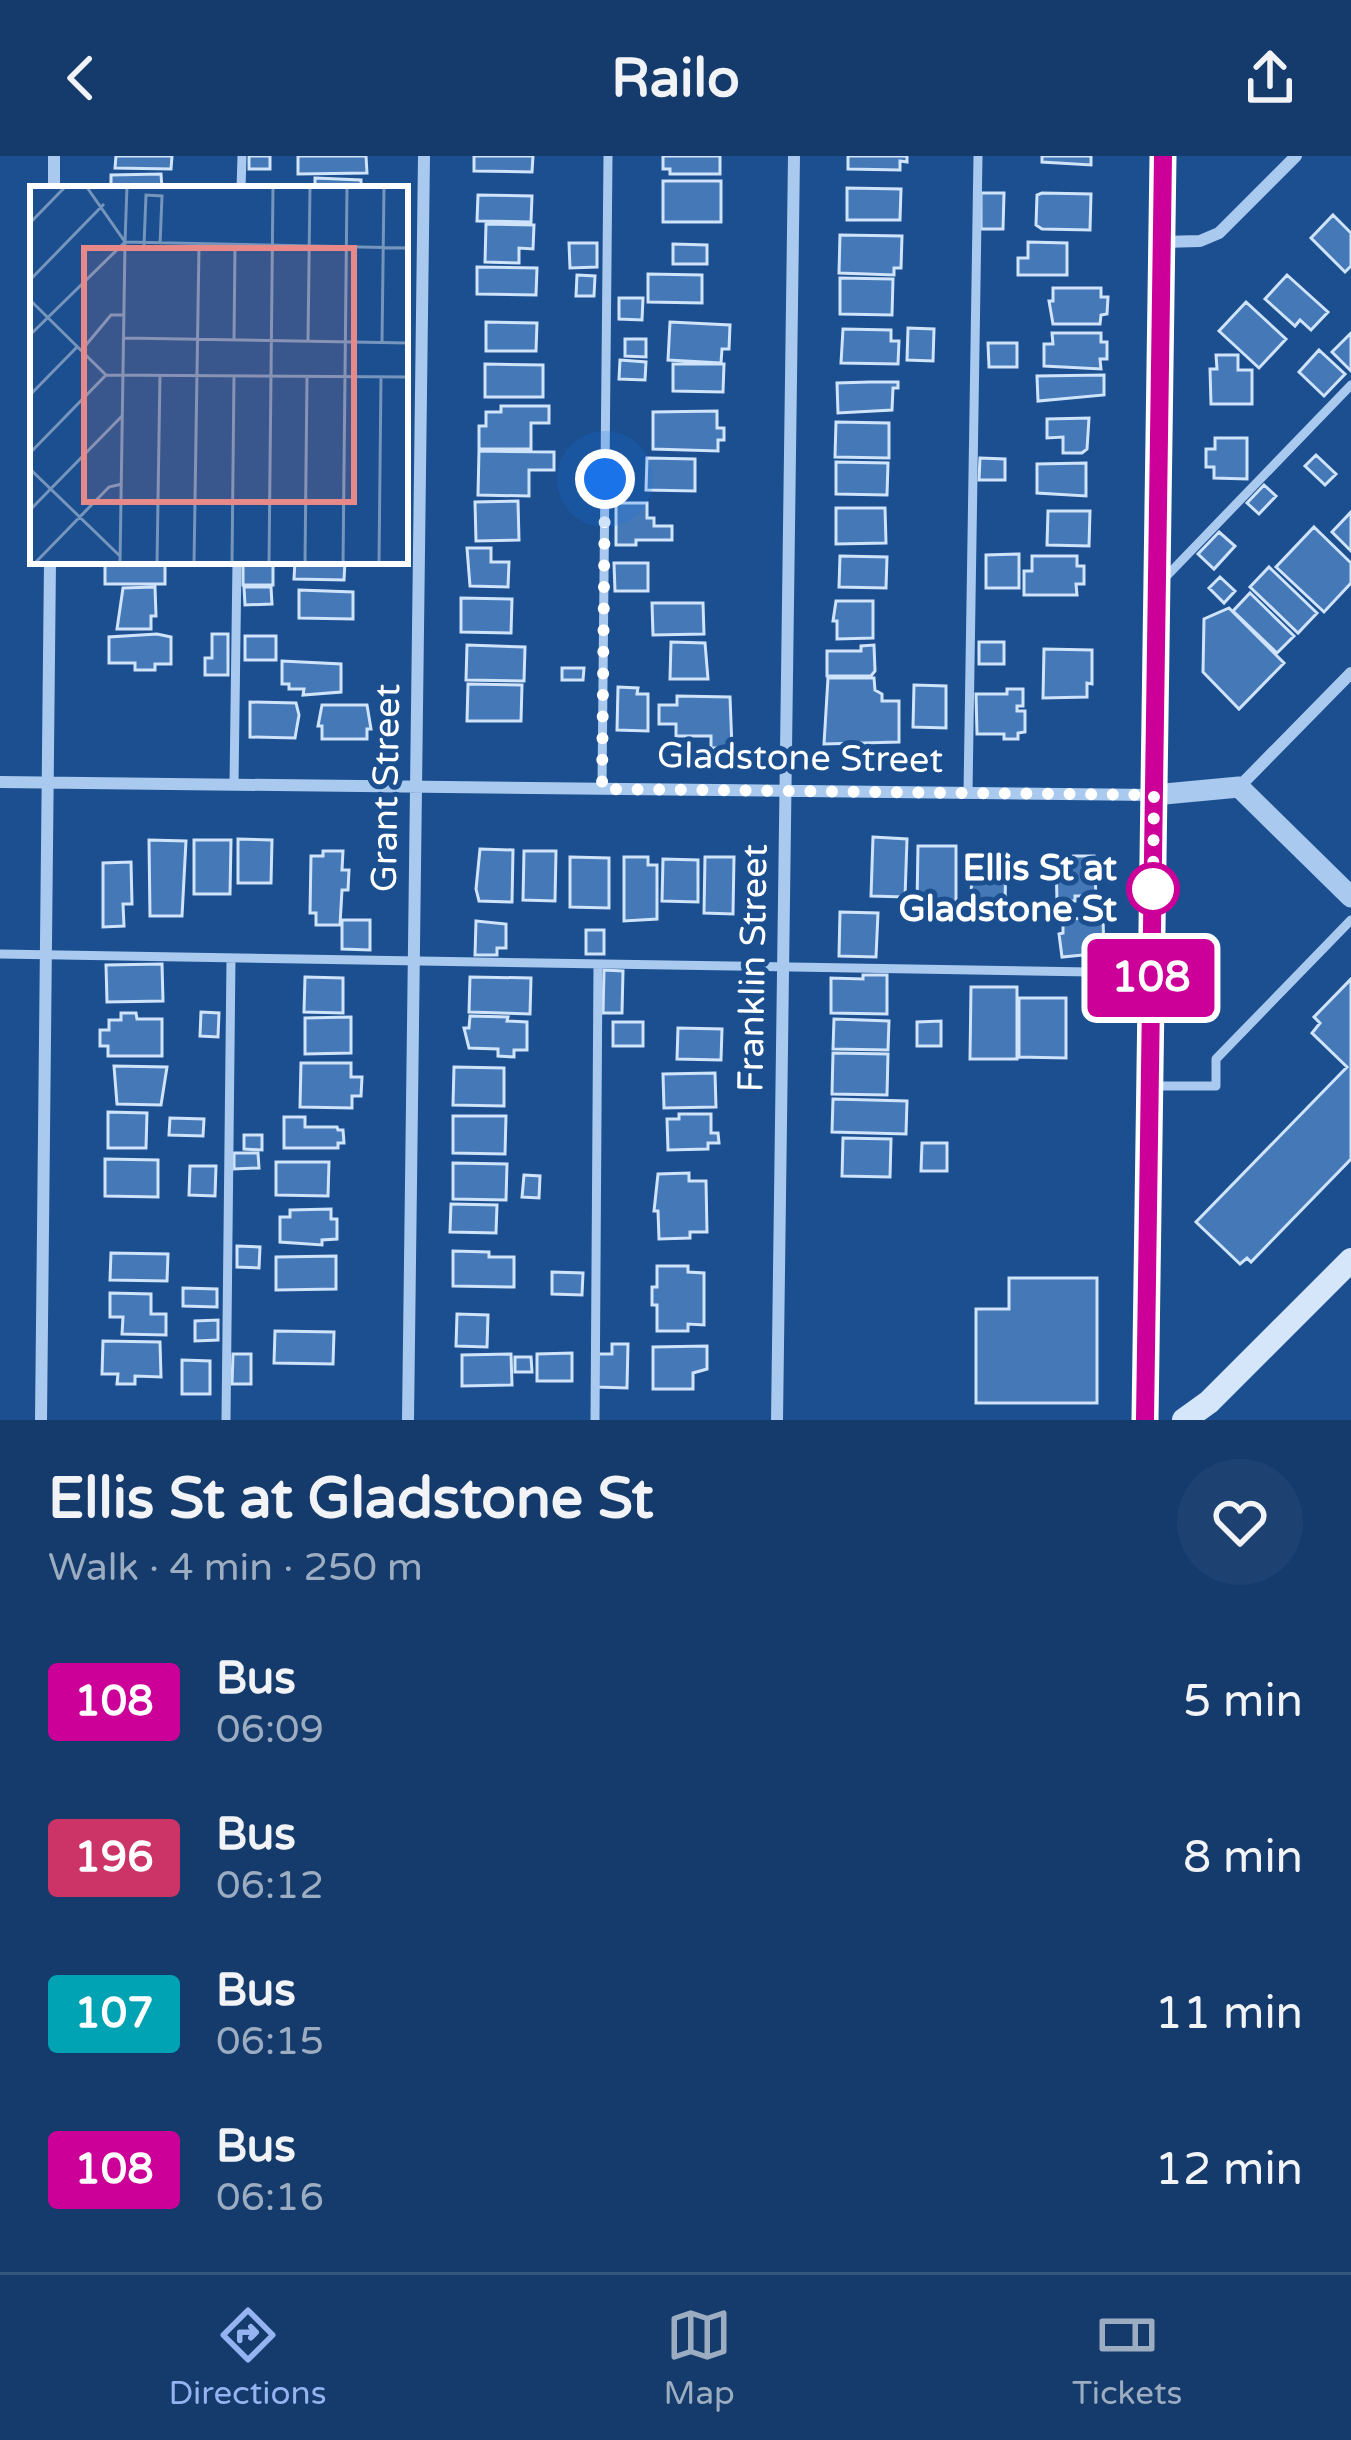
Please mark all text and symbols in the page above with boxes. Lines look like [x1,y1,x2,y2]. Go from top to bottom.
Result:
icon: back [48,45,114,111]
icon: share [1237,45,1303,111]
text: Railo [611,46,740,111]
inset map [30,186,408,564]
your location [575,449,635,509]
street label: Grant Street [363,683,409,893]
street label: Gladstone Street [657,734,943,782]
street label: Franklin Street [729,843,777,1093]
place label: Ellis St at Gladstone St [899,847,1117,931]
marker: Ellis St at Gladstone St [1128,864,1178,914]
line badge: 108 [1082,939,1220,1017]
text: 108 [1111,952,1191,1003]
button: heart [1177,1459,1303,1585]
text: Ellis St at Gladstone St [48,1465,653,1533]
text: Walk · 4 min · 250 m [48,1544,423,1591]
text: Bus [216,1652,296,1706]
text: 5 min [1183,1675,1303,1729]
text: 108 [74,1676,154,1727]
text: 06:09 [216,1706,324,1753]
text: Bus [216,1808,296,1862]
text: 8 min [1183,1831,1303,1885]
text: 196 [74,1832,154,1883]
text: 06:12 [216,1862,324,1909]
text: Bus [216,1964,296,2018]
text: 11 min [1155,1987,1303,2041]
text: 107 [74,1988,154,2039]
text: 06:15 [216,2018,324,2065]
text: Bus [216,2120,296,2174]
text: 12 min [1155,2143,1303,2197]
text: 108 [74,2144,154,2195]
text: 06:16 [216,2174,324,2221]
tab: Directions [169,2302,326,2413]
tab: Map [664,2302,735,2413]
tab: Tickets [1072,2302,1182,2413]

